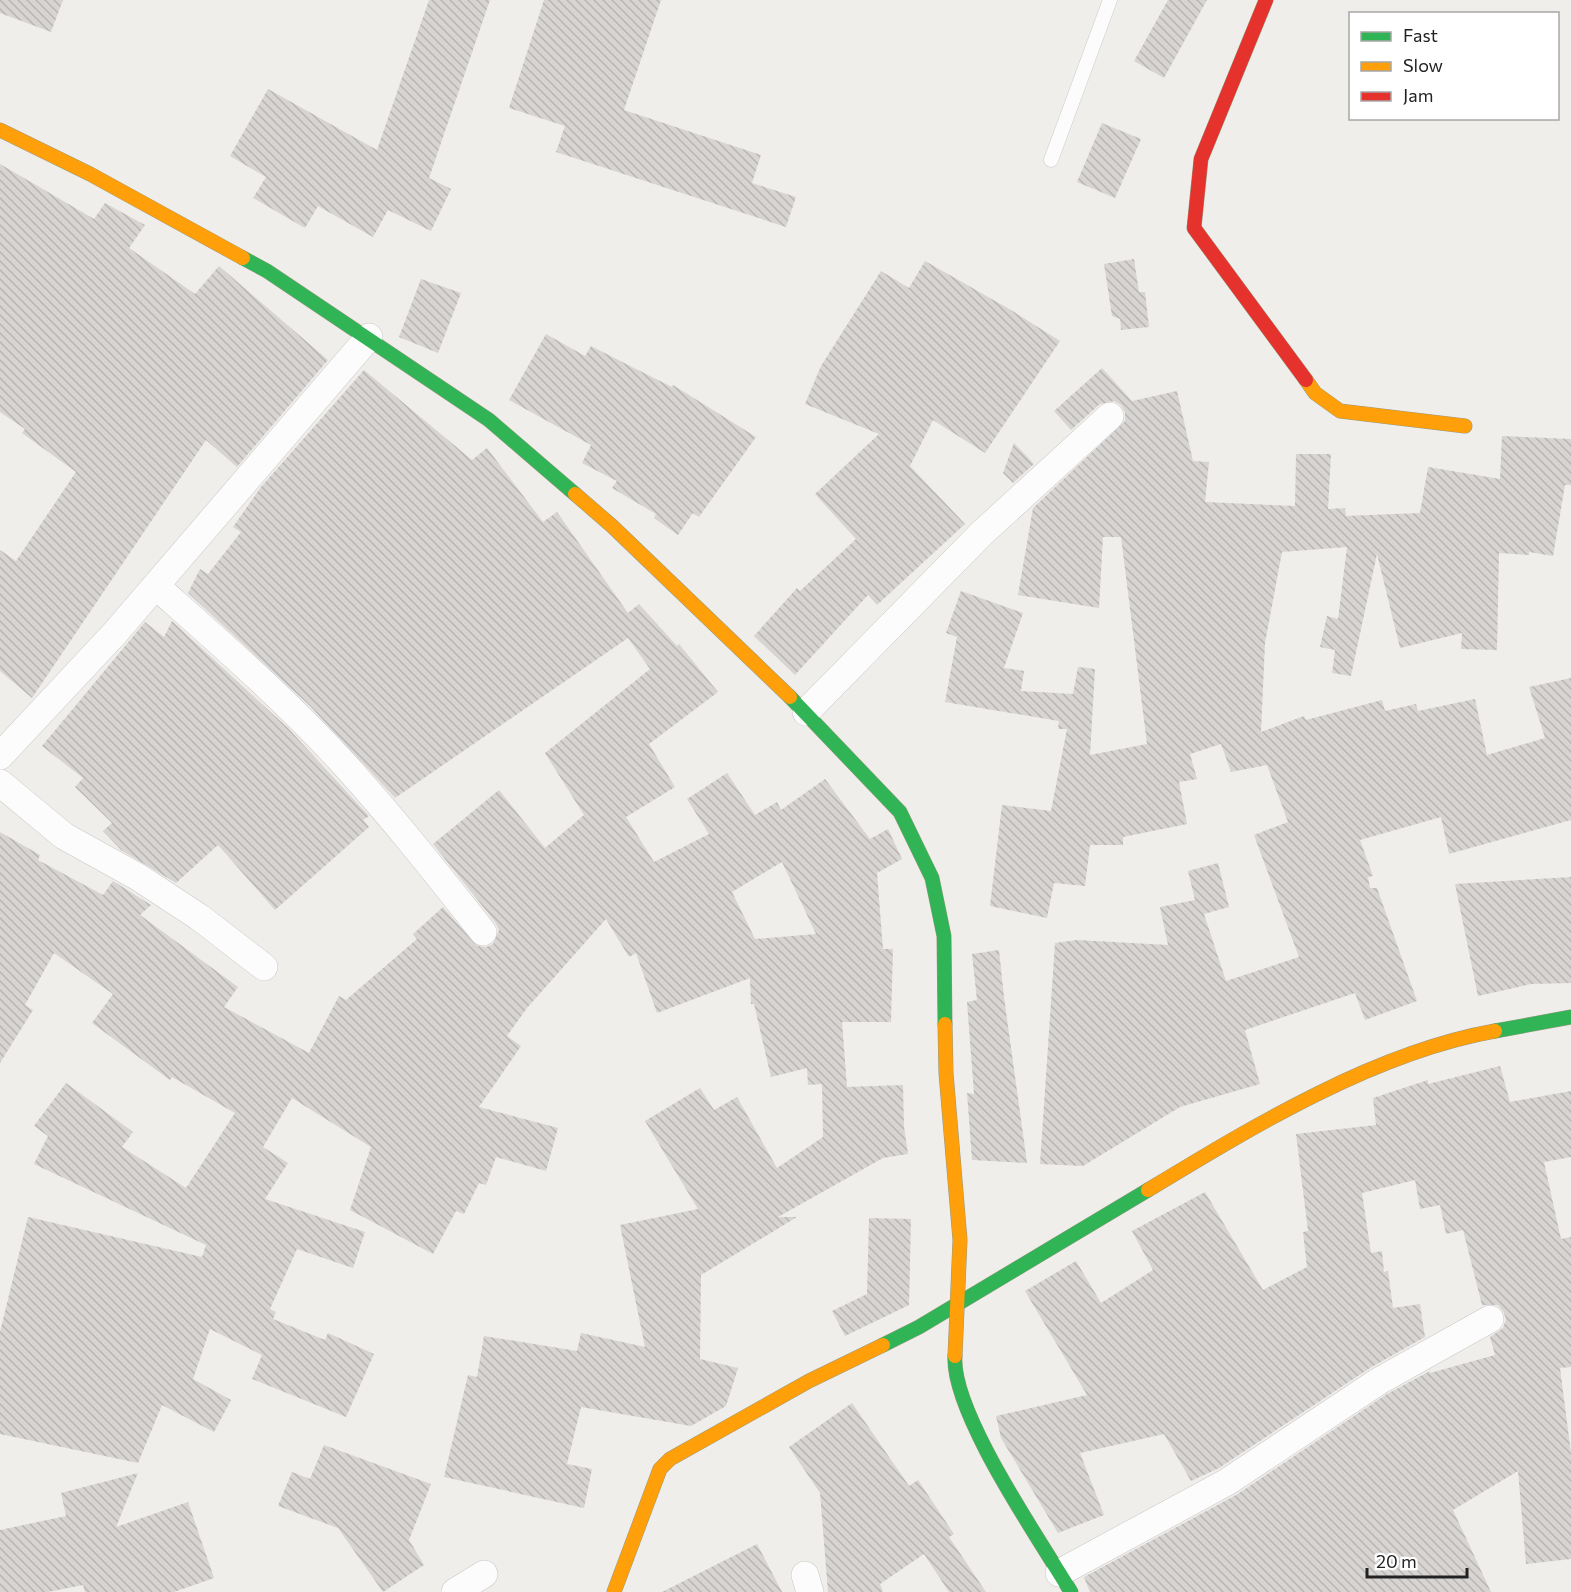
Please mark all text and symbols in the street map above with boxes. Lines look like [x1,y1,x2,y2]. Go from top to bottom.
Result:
legend [1349,12,1559,120]
text: Fast [1403,24,1438,46]
text: Slow [1403,54,1443,76]
text: Jam [1403,84,1433,106]
scale bar [1367,1541,1468,1579]
text: 20 m [1376,1550,1417,1572]

